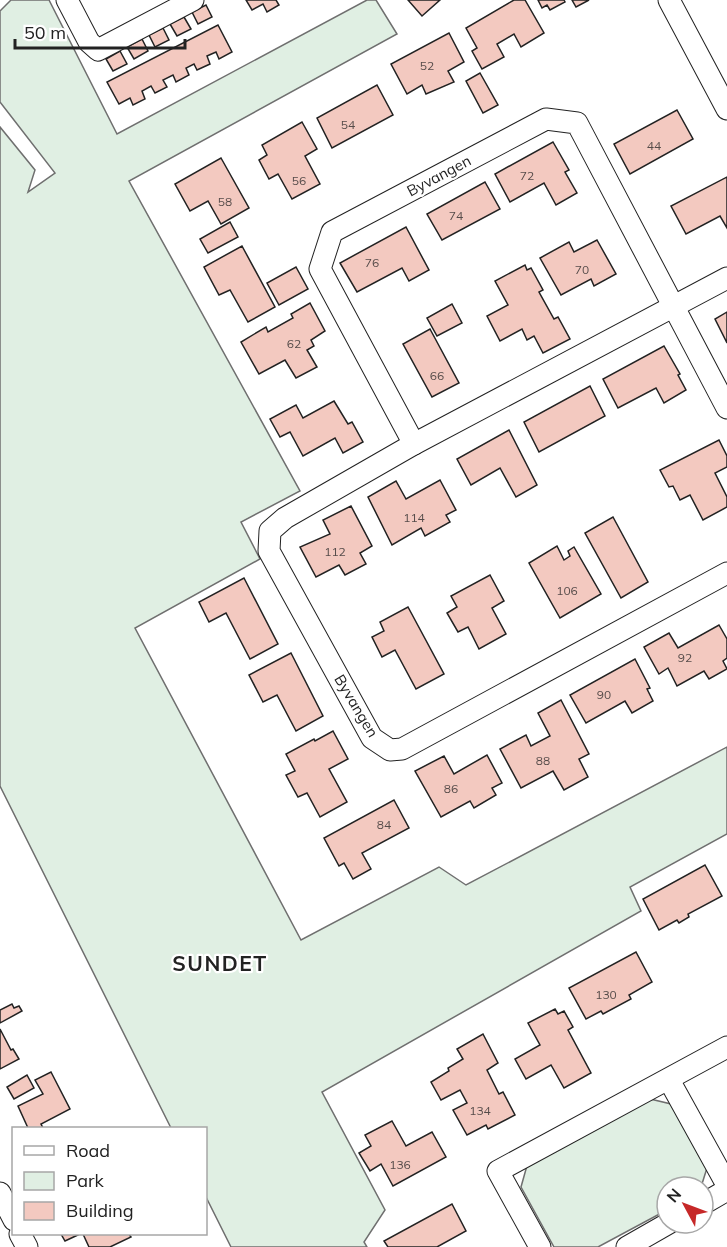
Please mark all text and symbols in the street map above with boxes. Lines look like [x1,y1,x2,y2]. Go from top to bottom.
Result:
scale bar [15,12,184,50]
text: 50 m [24,21,66,44]
house number: 52 [420,58,434,73]
house number: 54 [341,117,355,132]
house number: 44 [647,138,661,153]
street label: Byvangen [403,151,474,200]
house number: 72 [520,168,534,183]
house number: 56 [292,173,306,188]
house number: 58 [218,194,232,209]
house number: 74 [449,208,463,223]
house number: 76 [365,255,379,270]
house number: 70 [575,262,589,277]
house number: 62 [287,336,301,351]
house number: 66 [430,368,444,383]
house number: 114 [403,510,425,525]
house number: 112 [324,544,346,559]
house number: 106 [556,583,578,598]
house number: 92 [678,650,692,665]
street label: Byvangen [330,671,383,741]
house number: 90 [597,687,611,702]
house number: 88 [536,753,550,768]
house number: 86 [444,781,458,796]
house number: 84 [377,817,391,832]
district label: SUNDET [172,950,268,976]
house number: 130 [595,987,617,1002]
house number: 134 [469,1103,491,1118]
legend [12,1127,207,1235]
text: Road [66,1139,110,1162]
house number: 136 [389,1157,411,1172]
text: Park [66,1169,105,1192]
north arrow [655,1175,715,1235]
text: N [662,1184,685,1206]
text: Building [66,1199,134,1222]

